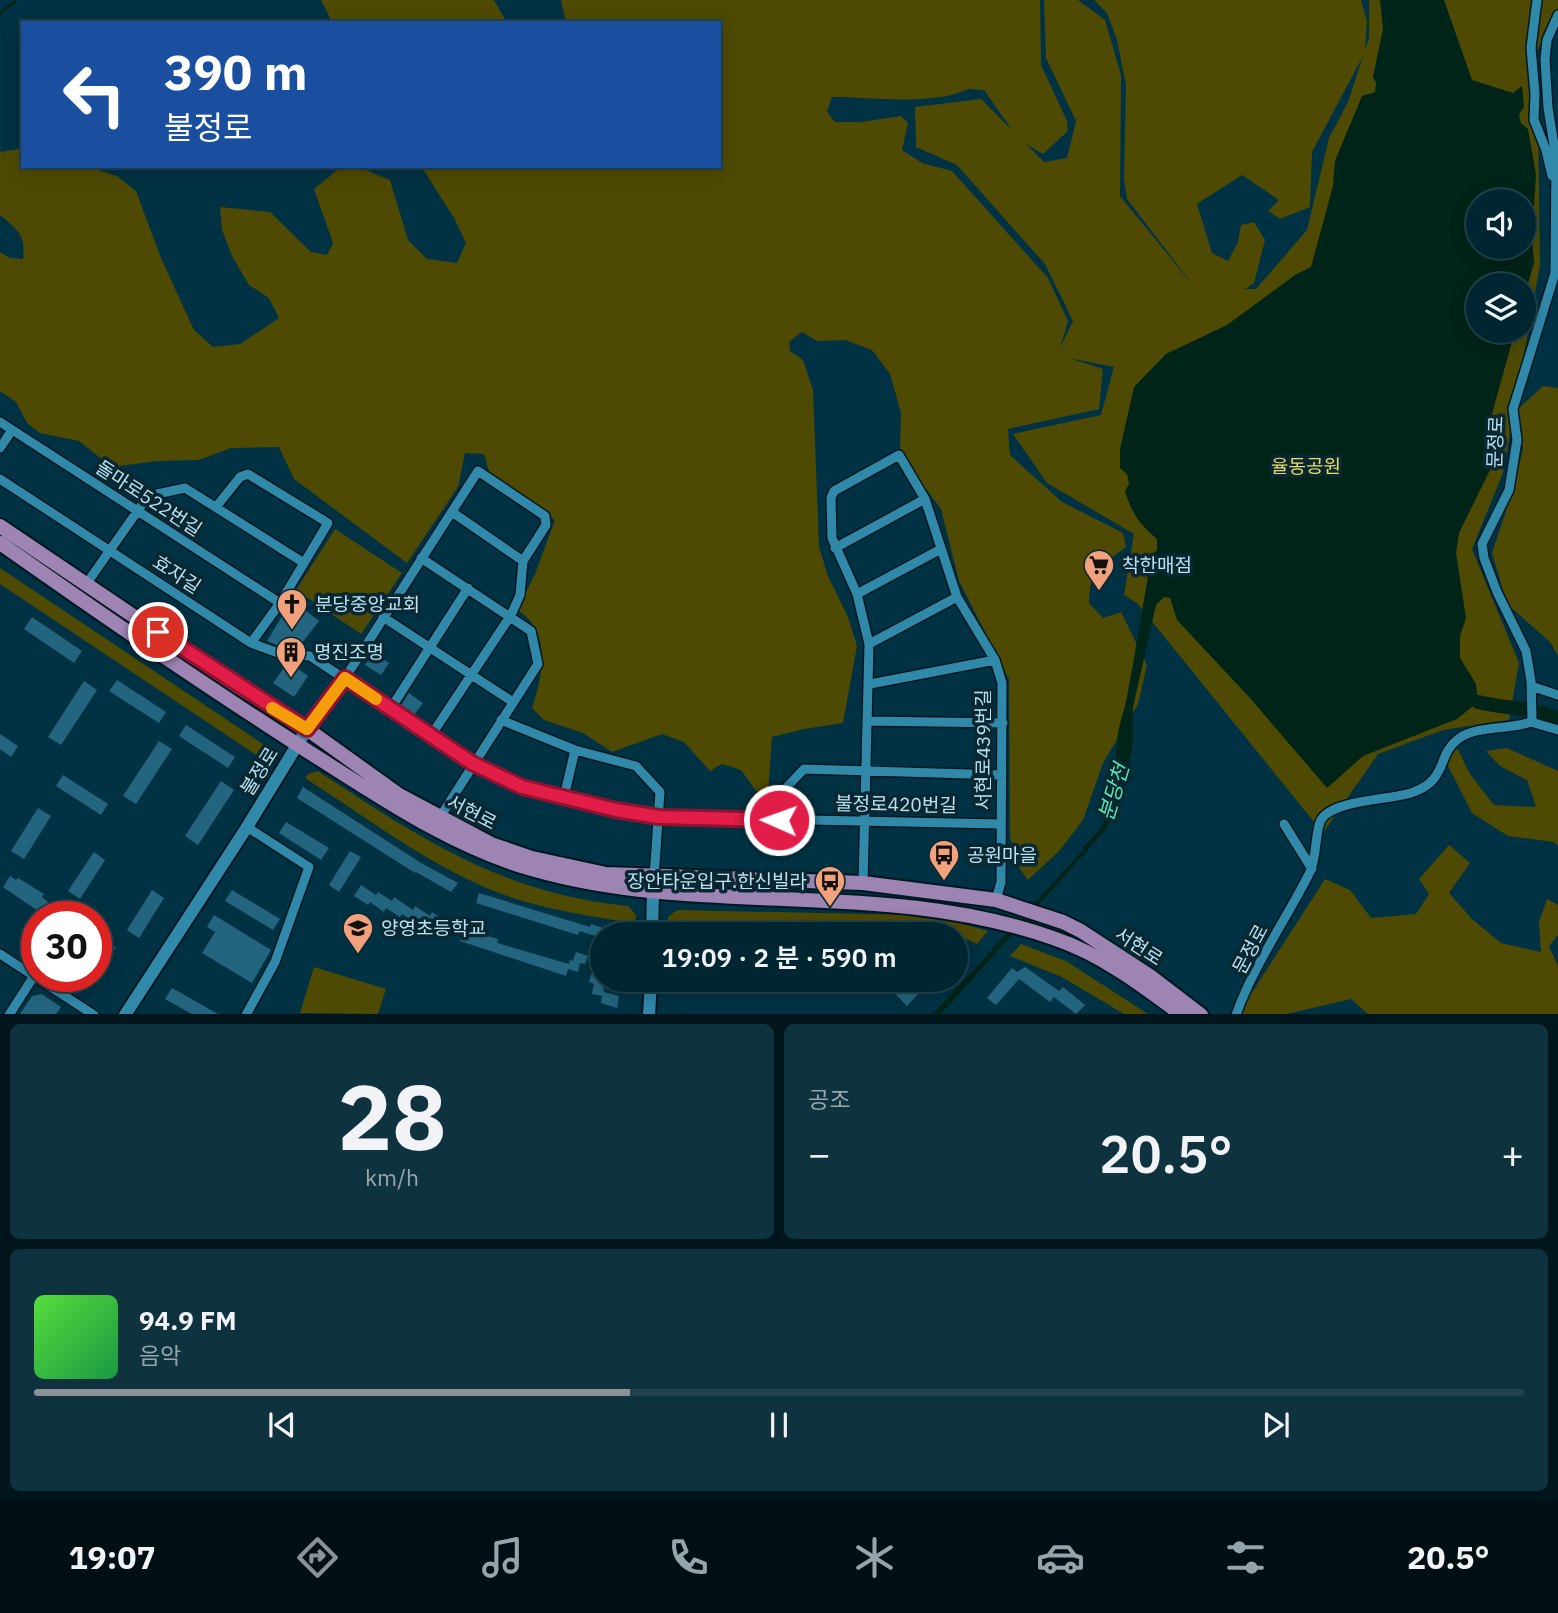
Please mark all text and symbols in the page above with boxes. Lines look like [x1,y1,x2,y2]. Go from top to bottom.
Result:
text: 390 m [164,40,308,103]
icon: left [49,49,140,140]
text: 불정로 [164,106,252,148]
map controls [1466,189,1536,343]
button: sound [1466,189,1536,259]
button: layers [1466,273,1536,343]
street label: 문정로 [1482,415,1508,469]
park label: 율동공원 [1271,454,1341,478]
street label: 돌마로522번길 [91,455,207,541]
supermarket icon: 착한매점 [1082,548,1116,592]
street label: 효자길 [148,550,206,598]
place label: 착한매점 [1122,553,1192,577]
church icon: 분당중앙교회 [275,587,309,631]
place label: 분당중앙교회 [315,592,420,616]
pin [128,602,188,662]
icon: arrive [139,613,177,651]
building icon: 명진조명 [274,635,308,679]
place label: 명진조명 [314,640,384,664]
street label: 서현로439번길 [971,689,995,811]
street label: 불정로 [235,742,283,800]
water label: 분당천 [1091,758,1136,824]
position arrow [742,783,816,857]
street label: 서현로 [443,789,501,835]
street label: 불정로420번길 [835,791,957,817]
bus stop icon: 공원마을 [927,838,961,882]
place label: 공원마을 [967,843,1037,867]
bus stop icon: 장안타운입구.한신빌라 [813,864,847,908]
place label: 장안타운입구.한신빌라 [627,869,807,893]
speed limit sign: 30 [21,901,112,992]
school or university icon: 양영초등학교 [341,911,375,955]
place label: 양영초등학교 [381,916,486,940]
street label: 문정로 [1227,920,1273,978]
street label: 서현로 [1110,922,1168,970]
text: 19:09 · 2 분 · 590 m [661,940,897,974]
text: 28 [337,1057,447,1175]
text: 공조 [808,1084,850,1114]
text: 20.5° [1099,1120,1233,1187]
text: − [808,1129,831,1178]
text: + [1501,1129,1524,1178]
text: km/h [365,1162,419,1192]
text: 94.9 FM [139,1303,237,1337]
text: 음악 [139,1340,181,1370]
icon: previous [263,1406,301,1444]
icon: pause [760,1406,798,1444]
icon: next [1257,1406,1295,1444]
icon: directions [293,1533,342,1582]
icon: music [478,1533,527,1582]
icon: phone [664,1533,713,1582]
icon: climate [850,1533,899,1582]
icon: car [1036,1533,1085,1582]
icon: filters [1221,1533,1270,1582]
text: 19:07 [68,1536,156,1578]
text: 20.5° [1407,1536,1490,1578]

